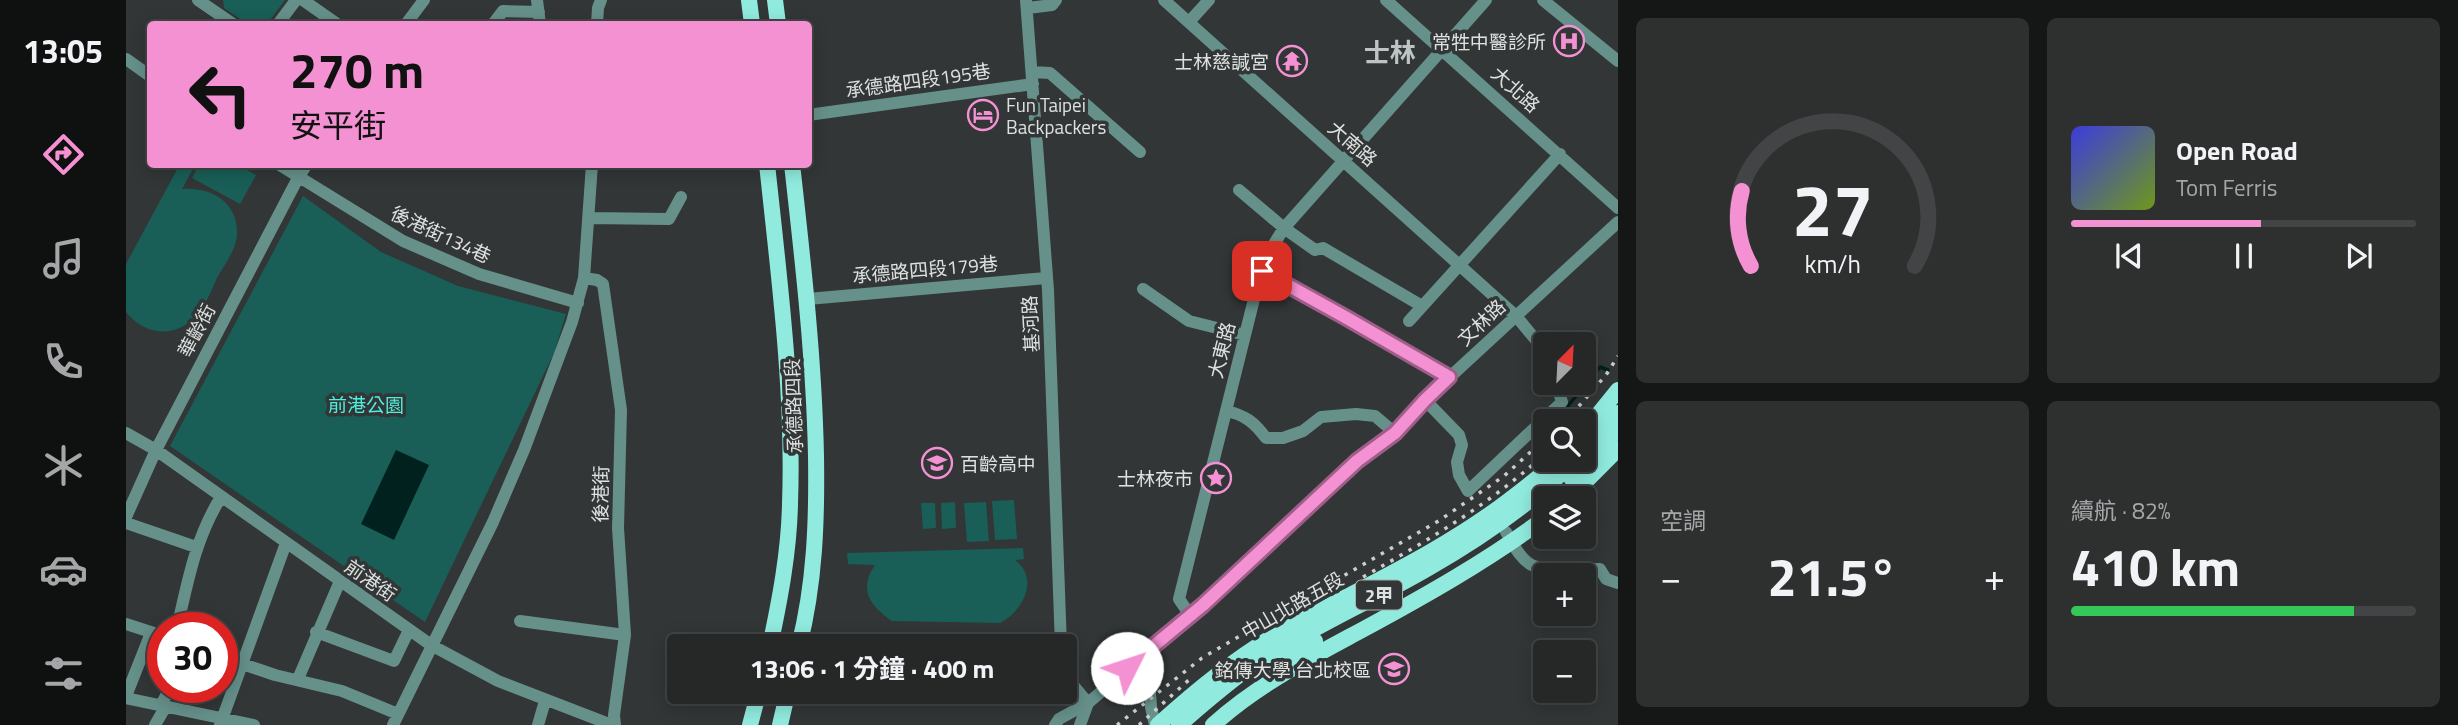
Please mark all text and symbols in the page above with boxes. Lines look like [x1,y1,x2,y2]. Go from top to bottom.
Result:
hospital icon: 常牲中醫診所 [1552,24,1586,58]
text: 13:05 [23,27,103,75]
place label: 常牲中醫診所 [1432,27,1546,56]
text: 270 m [290,32,424,107]
district label: 士林 [1364,33,1416,72]
temple icon: 士林慈諴宮 [1275,44,1309,78]
place label: 士林慈諴宮 [1174,47,1269,76]
icon: left [175,49,266,140]
street label: 承德路四段195巷 [844,55,992,105]
street label: 大北路 [1485,59,1547,119]
place label: Fun Taipei Backpackers [1006,90,1106,141]
hotel icon: Fun Taipei Backpackers [966,98,1000,132]
text: 安平街 [290,101,386,149]
street label: 大南路 [1322,113,1384,173]
icon: directions [39,130,88,179]
text: Open Road [2176,131,2298,170]
text: 27 [1792,155,1873,265]
text: Tom Ferris [2176,170,2277,205]
street label: 後港街134巷 [386,198,496,270]
icon: music [39,234,88,283]
icon: previous [2110,237,2148,275]
icon: pause [2225,237,2263,275]
icon: next [2340,237,2378,275]
pin [1232,241,1292,301]
text: km/h [1804,245,1861,283]
street label: 承德路四段179巷 [851,248,999,290]
icon: arrive [1243,252,1281,290]
street label: 文林路 [1450,292,1512,352]
street label: 基河路 [1014,295,1046,353]
street label: 華齡街 [170,298,222,362]
street label: 大東路 [1200,319,1242,381]
north arrow [1533,332,1596,396]
map controls [1533,332,1596,703]
icon: phone [39,337,88,386]
street label: 承德路四段 [777,358,809,454]
park label: 前港公園 [328,390,404,419]
button: search [1533,409,1596,472]
icon: climate [39,441,88,490]
school or university icon: 百齡高中 [920,446,954,480]
place label: 百齡高中 [960,449,1036,478]
place icon: 士林夜市 [1199,461,1233,495]
place label: 士林夜市 [1117,464,1193,493]
street label: 後港街 [585,465,615,523]
button: layers [1533,486,1596,549]
text: 續航 · 82% [2071,493,2171,528]
text: 空調 [1660,503,1706,538]
text: 410 km [2071,527,2240,606]
text: 21.5° [1768,537,1897,616]
icon: car [39,545,88,594]
text: − [1660,548,1681,606]
text: + [1984,548,2005,606]
street label: 前港街 [339,552,403,608]
button: + [1533,563,1596,626]
street label: 中山北路五段 [1235,564,1349,646]
road number: 2甲 [1356,580,1402,610]
speed limit sign: 30 [147,612,238,703]
position arrow [1090,631,1164,705]
button: − [1533,640,1596,703]
icon: filters [39,649,88,698]
text: 13:06 · 1 分鐘 · 400 m [750,649,994,688]
school or university icon: 銘傳大學 台北校區 [1377,652,1411,686]
place label: 銘傳大學 台北校區 [1215,655,1371,684]

